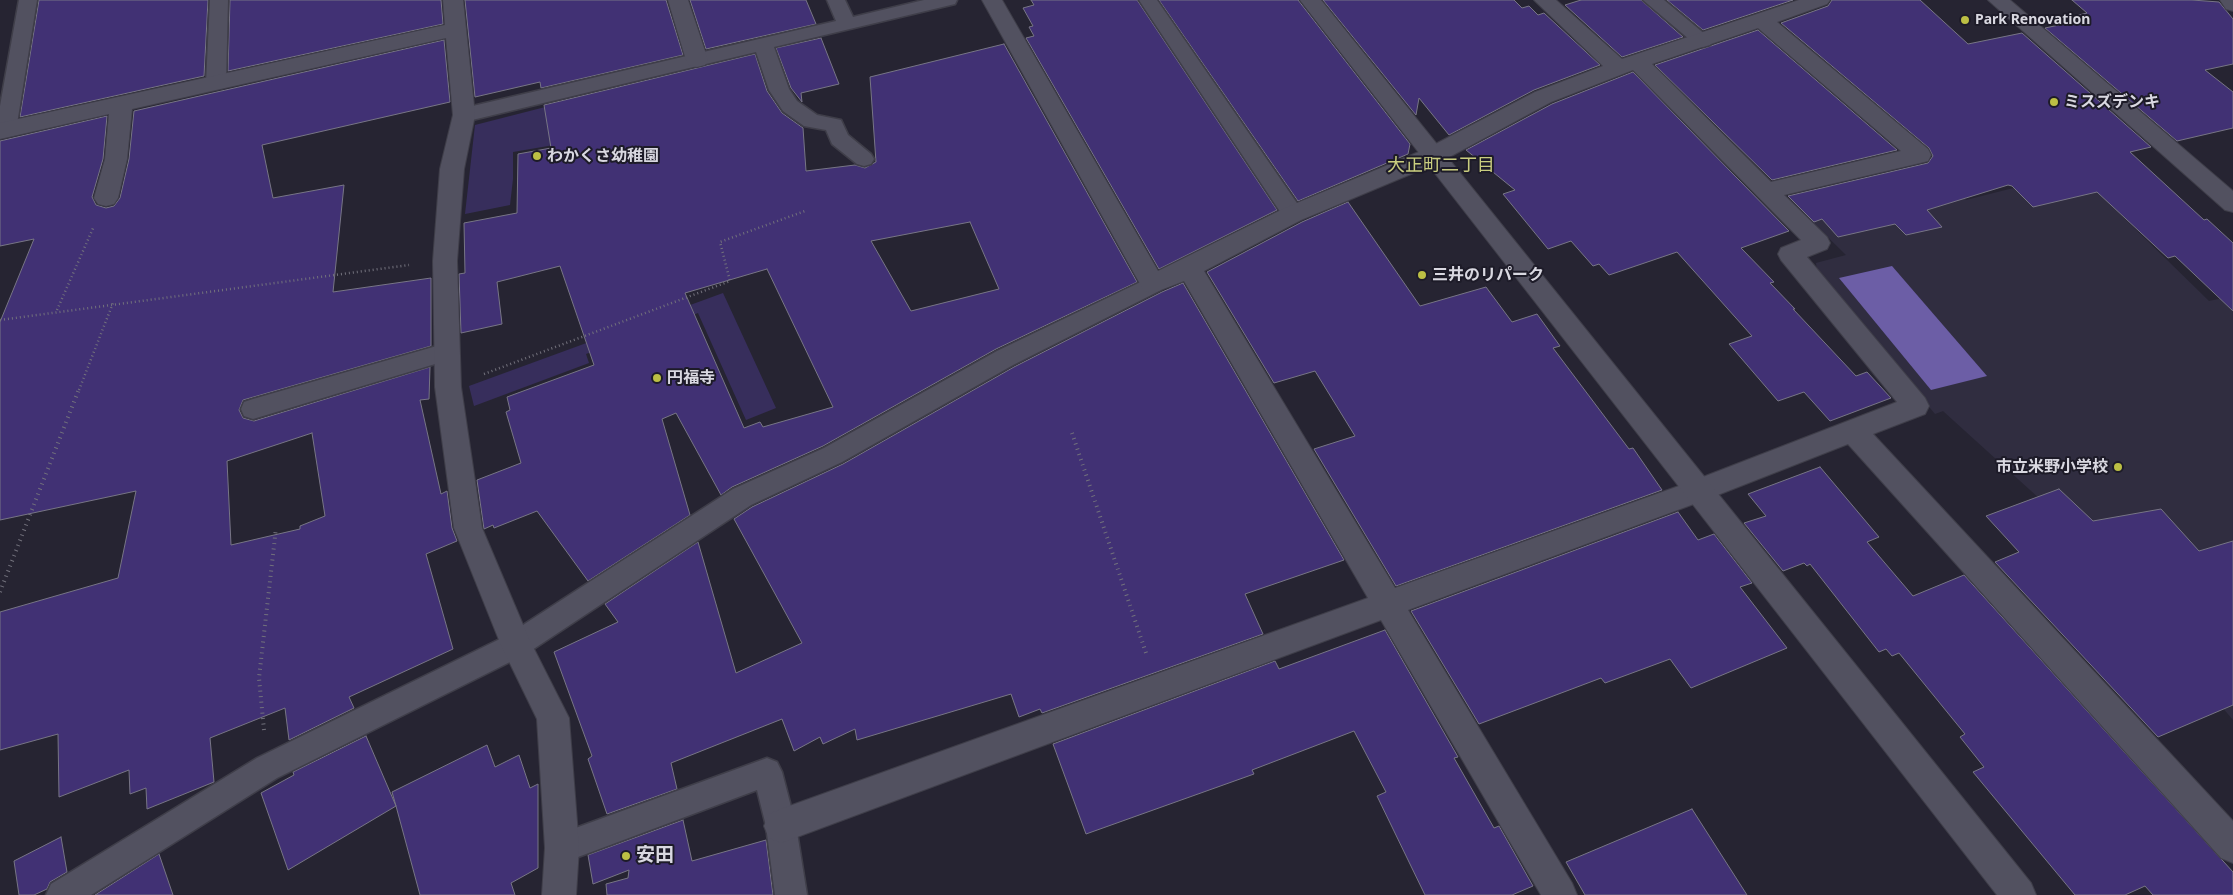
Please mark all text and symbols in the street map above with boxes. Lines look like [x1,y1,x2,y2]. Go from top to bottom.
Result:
place label: Park Renovation [1975,12,2090,28]
marker: Park Renovation [1959,14,1971,26]
place label: ミスズデンキ [2064,92,2160,112]
marker: ミスズデンキ [2048,96,2060,108]
place label: わかくさ幼稚園 [547,146,659,166]
marker: わかくさ幼稚園 [531,150,543,162]
district label: 大正町二丁目 [1387,155,1495,177]
place label: 三井のリパーク [1432,265,1544,285]
marker: 三井のリパーク [1416,269,1428,281]
place label: 円福寺 [667,368,715,388]
marker: 円福寺 [651,372,663,384]
place label: 市立米野小学校 [1996,457,2108,477]
marker: 市立米野小学校 [2112,461,2124,473]
place label: 安田 [636,845,674,867]
marker: 安田 [620,850,632,862]

